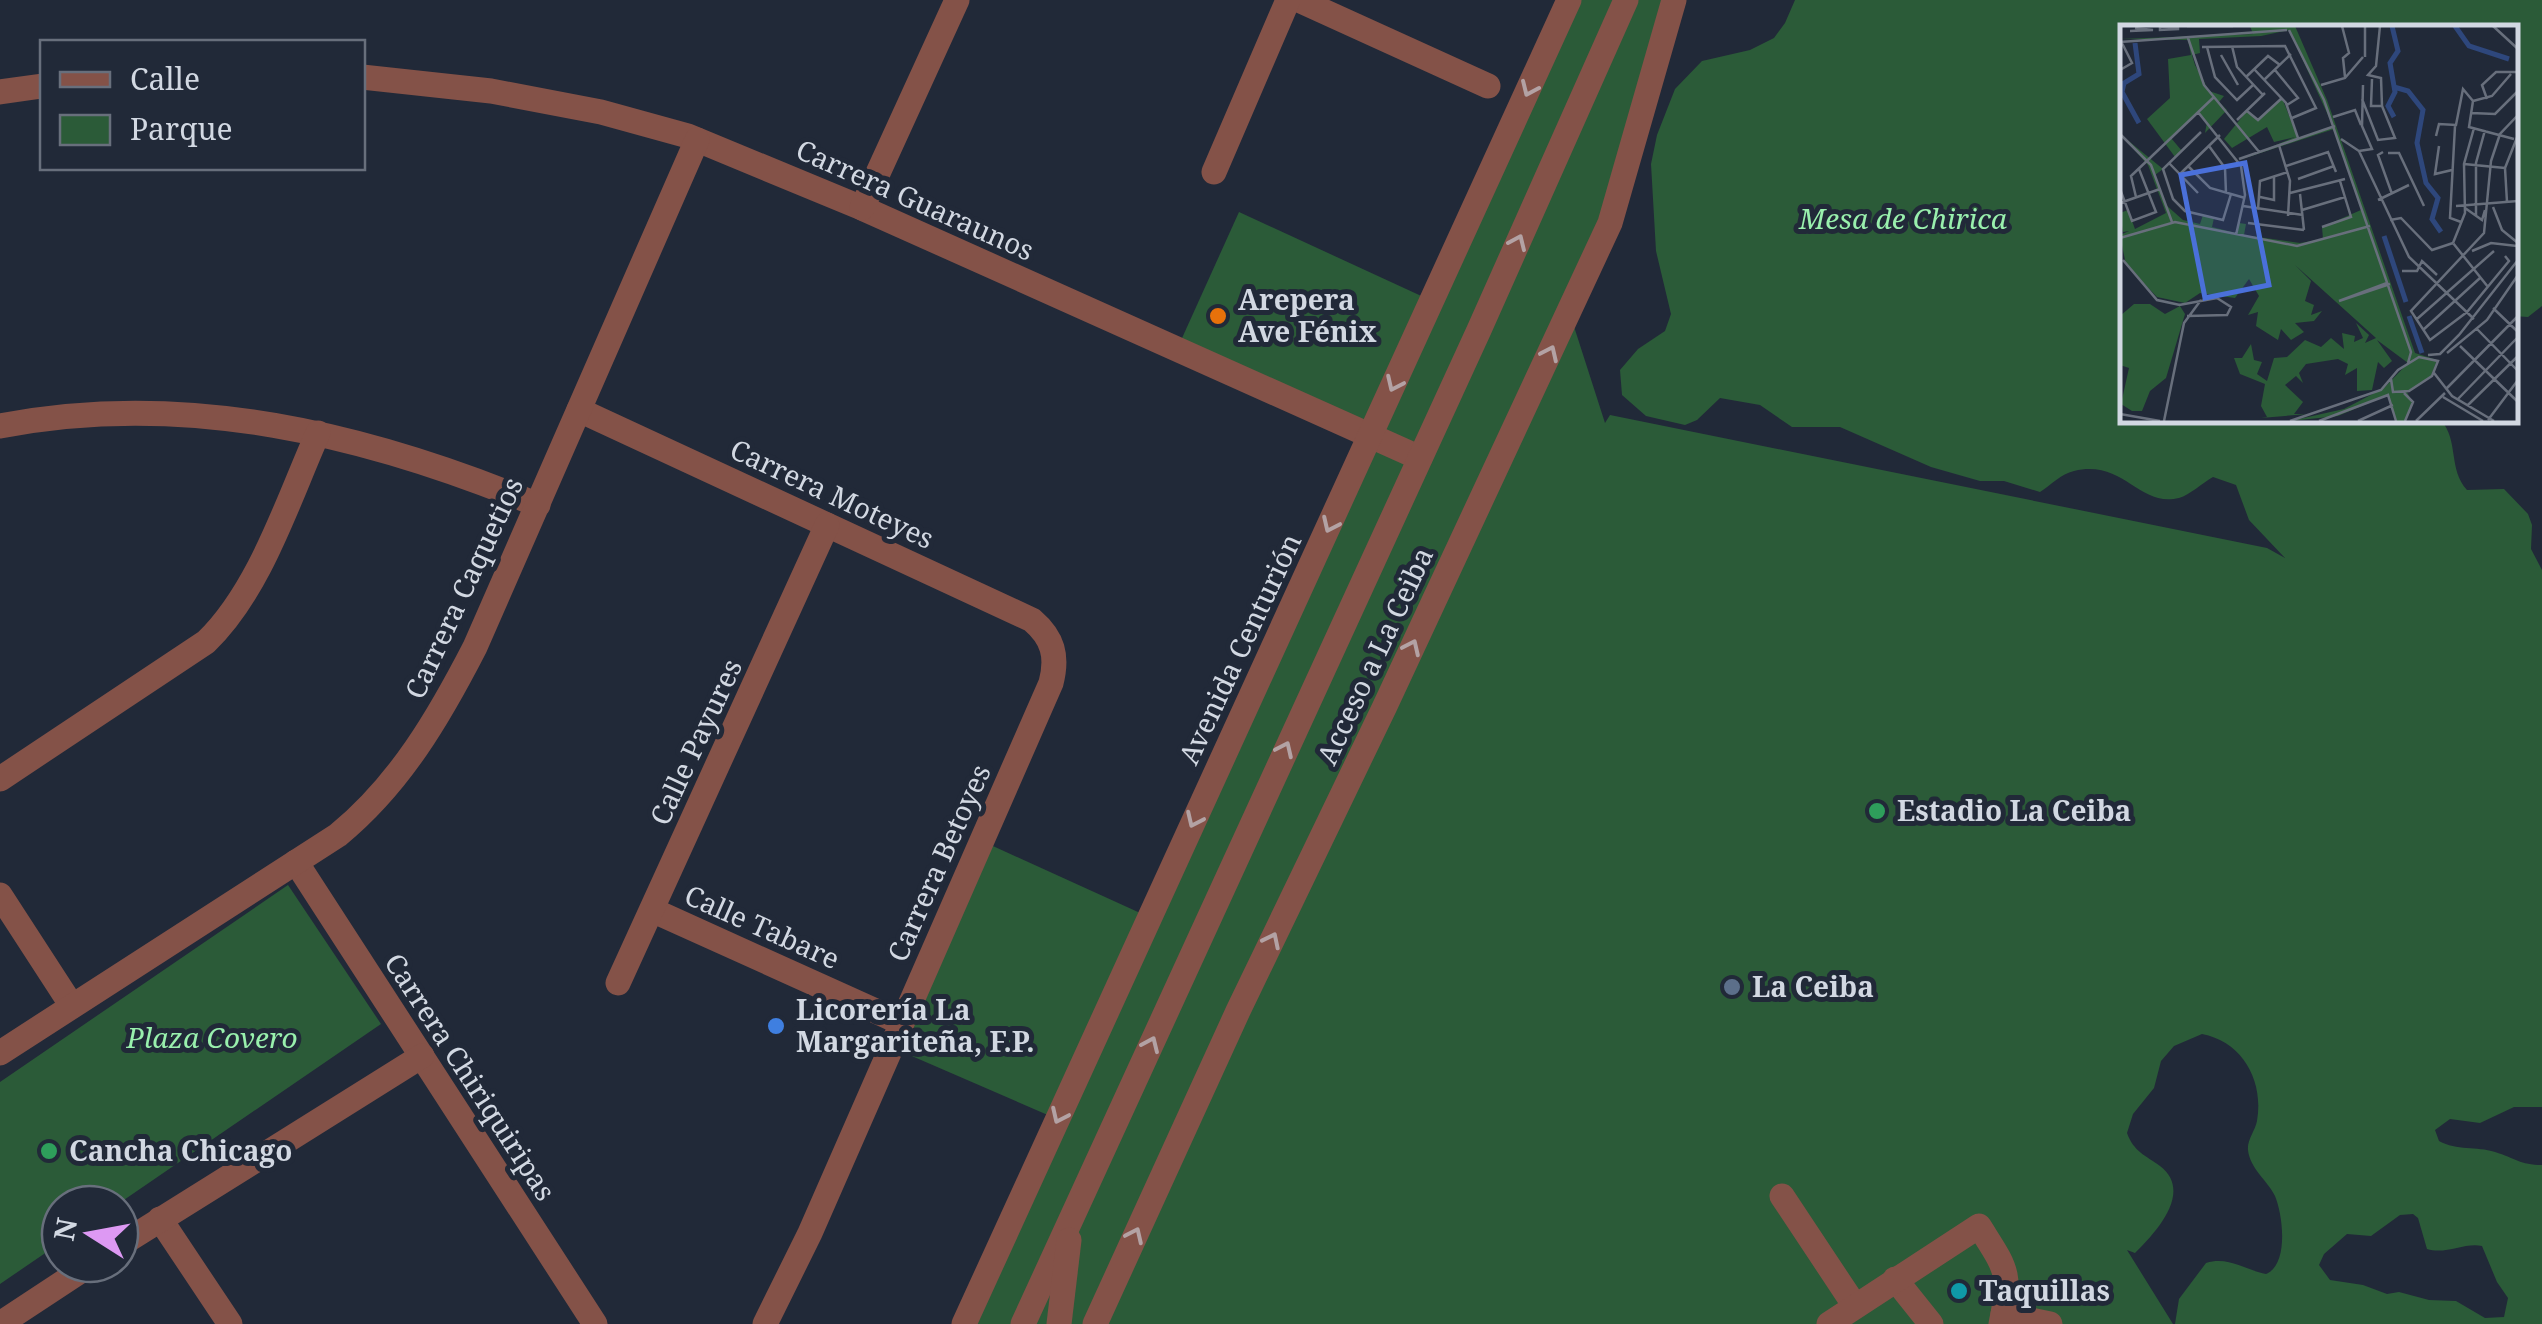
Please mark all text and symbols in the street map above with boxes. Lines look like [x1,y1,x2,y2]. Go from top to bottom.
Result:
inset map [2120,25,2517,422]
legend [40,40,365,170]
text: Calle [130,58,200,99]
one-way arrow [1521,79,1541,97]
text: Parque [130,108,233,149]
street label: Carrera Guaraunos [790,130,1040,269]
park label: Mesa de Chirica [1798,199,2008,237]
one-way arrow [1506,234,1526,252]
place label: Arepera Ave Fénix [1238,280,1377,350]
marker: Arepera Ave Fénix [1207,305,1229,327]
one-way arrow [1537,345,1557,363]
one-way arrow [1386,374,1406,392]
street label: Carrera Moteyes [724,429,940,557]
street label: Carrera Caquetios [395,471,531,705]
one-way arrow [1322,515,1342,533]
street label: Avenida Centurión [1169,527,1309,770]
street label: Acceso a La Ceiba [1307,541,1441,770]
one-way arrow [1400,639,1420,657]
street label: Calle Payures [640,652,750,831]
one-way arrow [1273,741,1293,759]
street label: Carrera Betoyes [878,758,999,967]
place label: Estadio La Ceiba [1897,791,2131,829]
marker: Estadio La Ceiba [1866,800,1888,822]
one-way arrow [1187,810,1207,828]
street label: Calle Tabare [679,875,846,977]
one-way arrow [1259,932,1279,950]
street label: Carrera Chiriquiripas [377,945,565,1207]
place label: La Ceiba [1752,967,1874,1005]
marker: La Ceiba [1721,976,1743,998]
place label: Licorería La Margariteña, F.P. [796,990,1034,1060]
marker: Licorería La Margariteña, F.P. [765,1015,787,1037]
park label: Plaza Covero [126,1018,298,1056]
one-way arrow [1139,1036,1159,1054]
one-way arrow [1051,1105,1071,1123]
place label: Cancha Chicago [69,1131,292,1169]
marker: Cancha Chicago [38,1140,60,1162]
north arrow [40,1184,140,1284]
text: N [44,1215,85,1244]
one-way arrow [1122,1227,1142,1245]
place label: Taquillas [1979,1271,2110,1309]
marker: Taquillas [1948,1280,1970,1302]

